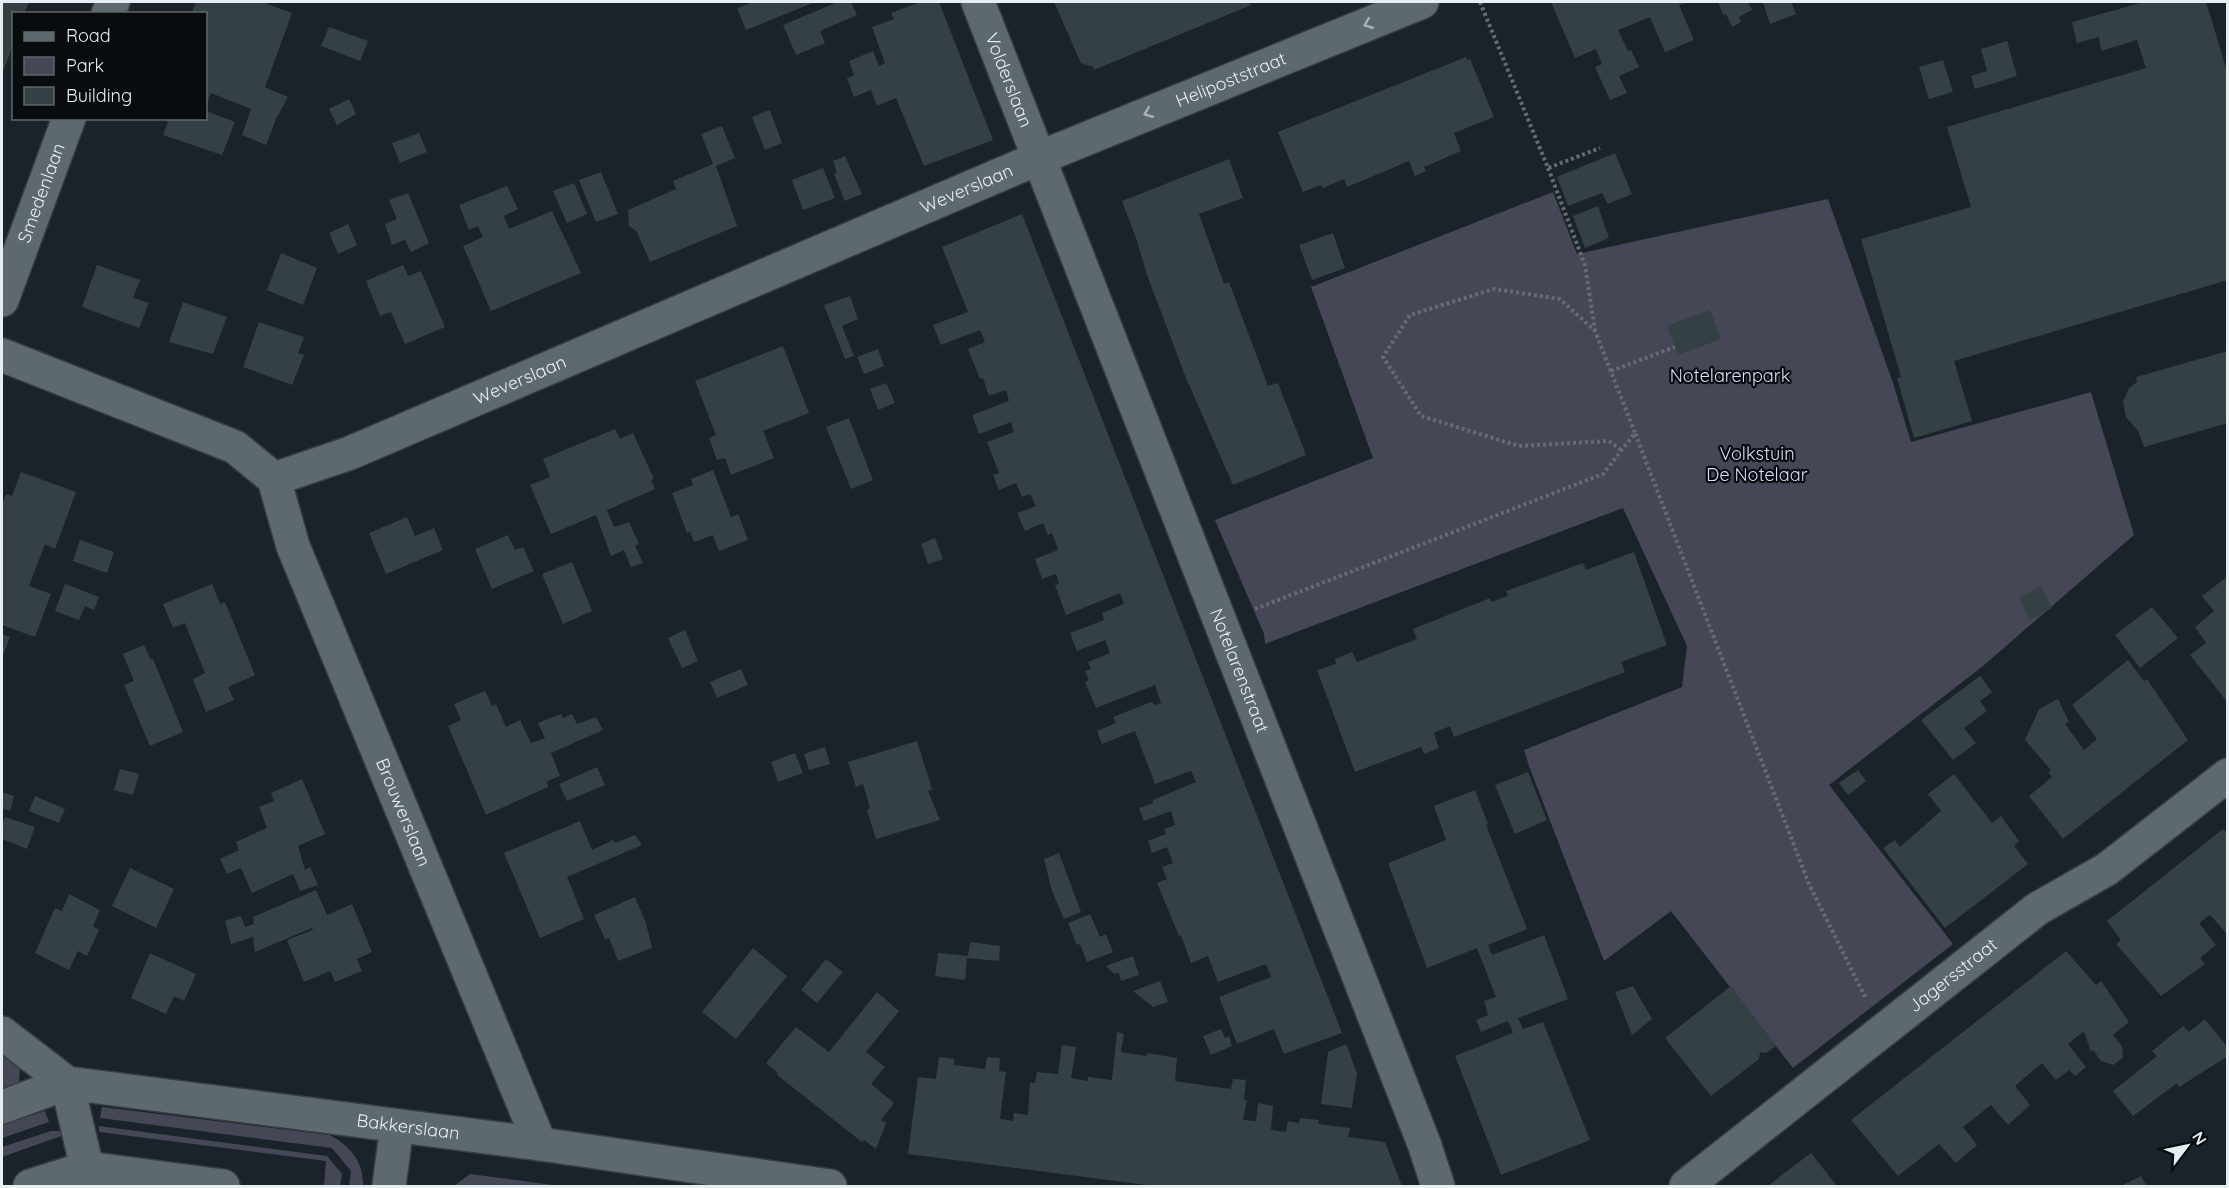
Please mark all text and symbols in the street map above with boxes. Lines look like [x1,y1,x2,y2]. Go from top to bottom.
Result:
legend [12,12,207,120]
one-way arrow [1363,17,1374,29]
text: Road [66,24,111,47]
street label: Volderslaan [980,30,1038,131]
street label: Helipoststraat [1172,47,1289,112]
text: Park [66,54,104,77]
text: Building [66,84,132,107]
one-way arrow [1143,106,1154,118]
street label: Smedenlaan [12,140,70,246]
street label: Weverslaan [916,159,1016,219]
street label: Weverslaan [470,350,570,410]
park label: Notelarenpark [1670,364,1790,387]
park label: Volkstuin De Notelaar [1706,442,1808,486]
street label: Notelarenstraat [1205,605,1274,736]
street label: Brouwerslaan [371,755,436,870]
street label: Jagersstraat [1903,933,2002,1017]
street label: Bakkerslaan [355,1108,461,1145]
north arrow [2157,1116,2217,1176]
text: N [2188,1128,2211,1148]

